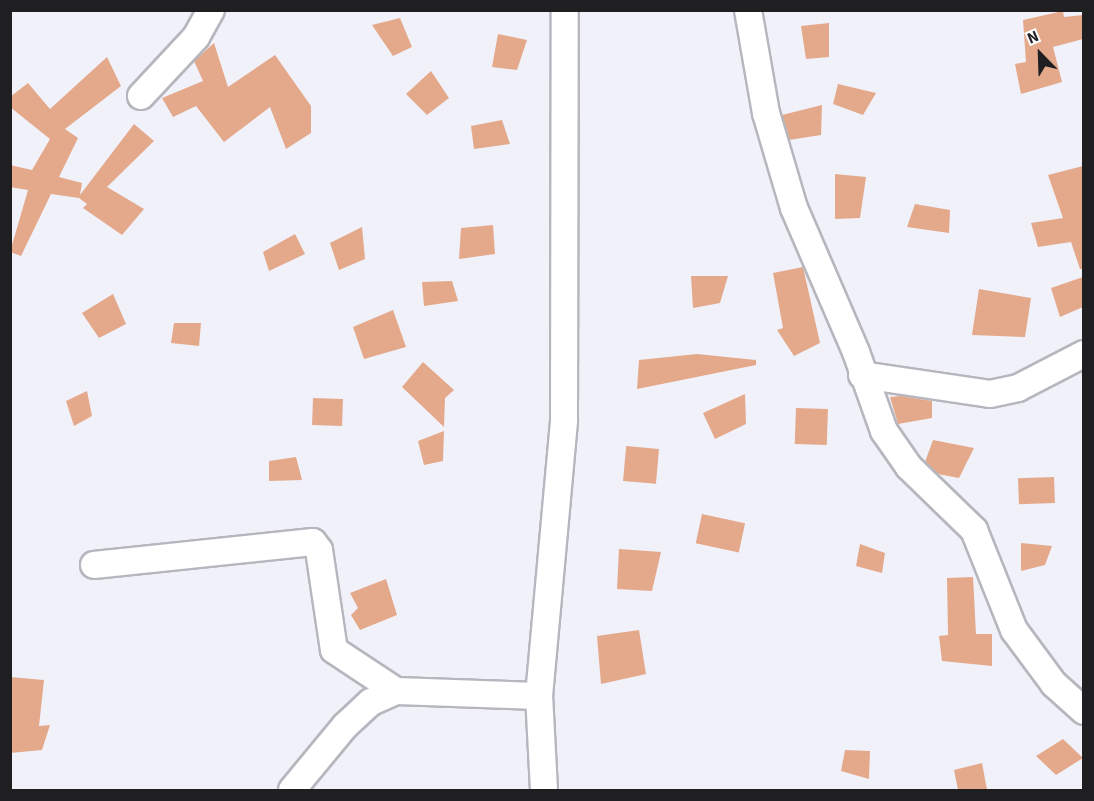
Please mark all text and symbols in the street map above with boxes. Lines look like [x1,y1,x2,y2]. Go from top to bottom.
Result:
north arrow [1010,24,1070,84]
text: N [1024,25,1042,50]

